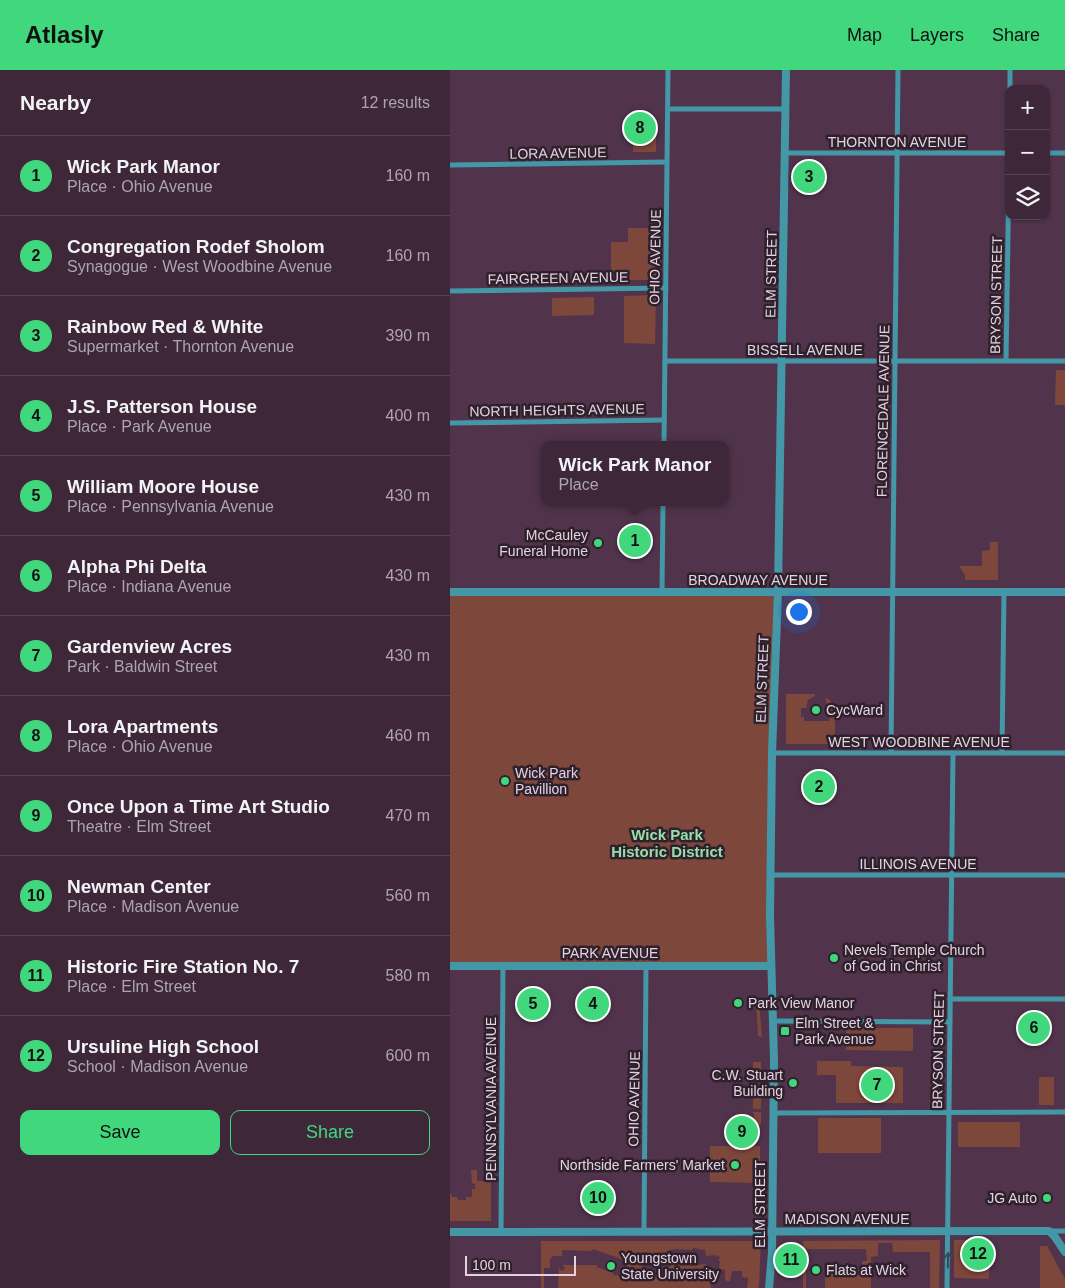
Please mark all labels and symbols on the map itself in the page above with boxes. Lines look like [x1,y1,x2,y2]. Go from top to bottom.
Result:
pin: 8 [624,109,656,147]
street label: THORNTON AVENUE [828,134,966,150]
street label: LORA AVENUE [509,144,607,162]
pin: 3 [793,158,825,196]
street label: OHIO AVENUE [646,209,664,305]
street label: ELM STREET [762,229,780,318]
street label: BRYSON STREET [987,235,1005,354]
street label: FAIRGREEN AVENUE [488,269,628,287]
street label: FLORENCEDALE AVENUE [873,325,893,497]
street label: BISSELL AVENUE [747,342,863,358]
street label: NORTH HEIGHTS AVENUE [469,400,645,420]
pin: 1 [619,522,651,560]
place label: McCauley Funeral Home [499,527,588,559]
marker: McCauley Funeral Home [592,537,604,549]
street label: BROADWAY AVENUE [688,572,828,588]
your location [786,599,812,625]
street label: ELM STREET [752,634,772,723]
place label: CycWard [826,702,883,718]
marker: CycWard [810,704,822,716]
street label: WEST WOODBINE AVENUE [828,734,1010,750]
place label: Wick Park Pavillion [515,765,579,797]
pin: 2 [803,768,835,806]
marker: Wick Park Pavillion [499,775,511,787]
district label: Wick Park Historic District [611,826,723,860]
street label: ILLINOIS AVENUE [859,856,977,872]
place label: Nevels Temple Church of God in Christ [844,942,985,974]
street label: PARK AVENUE [562,945,658,961]
marker: Nevels Temple Church of God in Christ [828,952,840,964]
pin: 5 [517,985,549,1023]
pin: 4 [577,985,609,1023]
street label: BRYSON STREET [929,990,947,1109]
place label: Park View Manor [748,995,855,1011]
marker: Park View Manor [732,997,744,1009]
pin: 6 [1018,1009,1050,1047]
place label: Elm Street & Park Avenue [795,1015,874,1047]
street label: PENNSYLVANIA AVENUE [483,1017,499,1181]
marker: Elm Street & Park Avenue [779,1025,791,1037]
street label: OHIO AVENUE [625,1051,643,1147]
pin: 7 [861,1066,893,1104]
place label: C.W. Stuart Building [711,1067,783,1099]
marker: C.W. Stuart Building [787,1077,799,1089]
pin: 9 [726,1113,758,1151]
place label: Northside Farmers' Market [560,1157,725,1173]
marker: Northside Farmers' Market [729,1159,741,1171]
street label: ELM STREET [752,1160,768,1248]
pin: 10 [582,1179,614,1217]
place label: JG Auto [987,1190,1037,1206]
marker: JG Auto [1041,1192,1053,1204]
street label: MADISON AVENUE [785,1211,910,1227]
pin: 12 [962,1235,994,1273]
pin: 11 [775,1241,807,1279]
place label: Youngstown State University [621,1250,719,1282]
one-way arrow [943,1252,953,1268]
scale bar [465,1253,576,1276]
marker: Youngstown State University [605,1260,617,1272]
place label: Flats at Wick [826,1262,907,1278]
marker: Flats at Wick [810,1264,822,1276]

